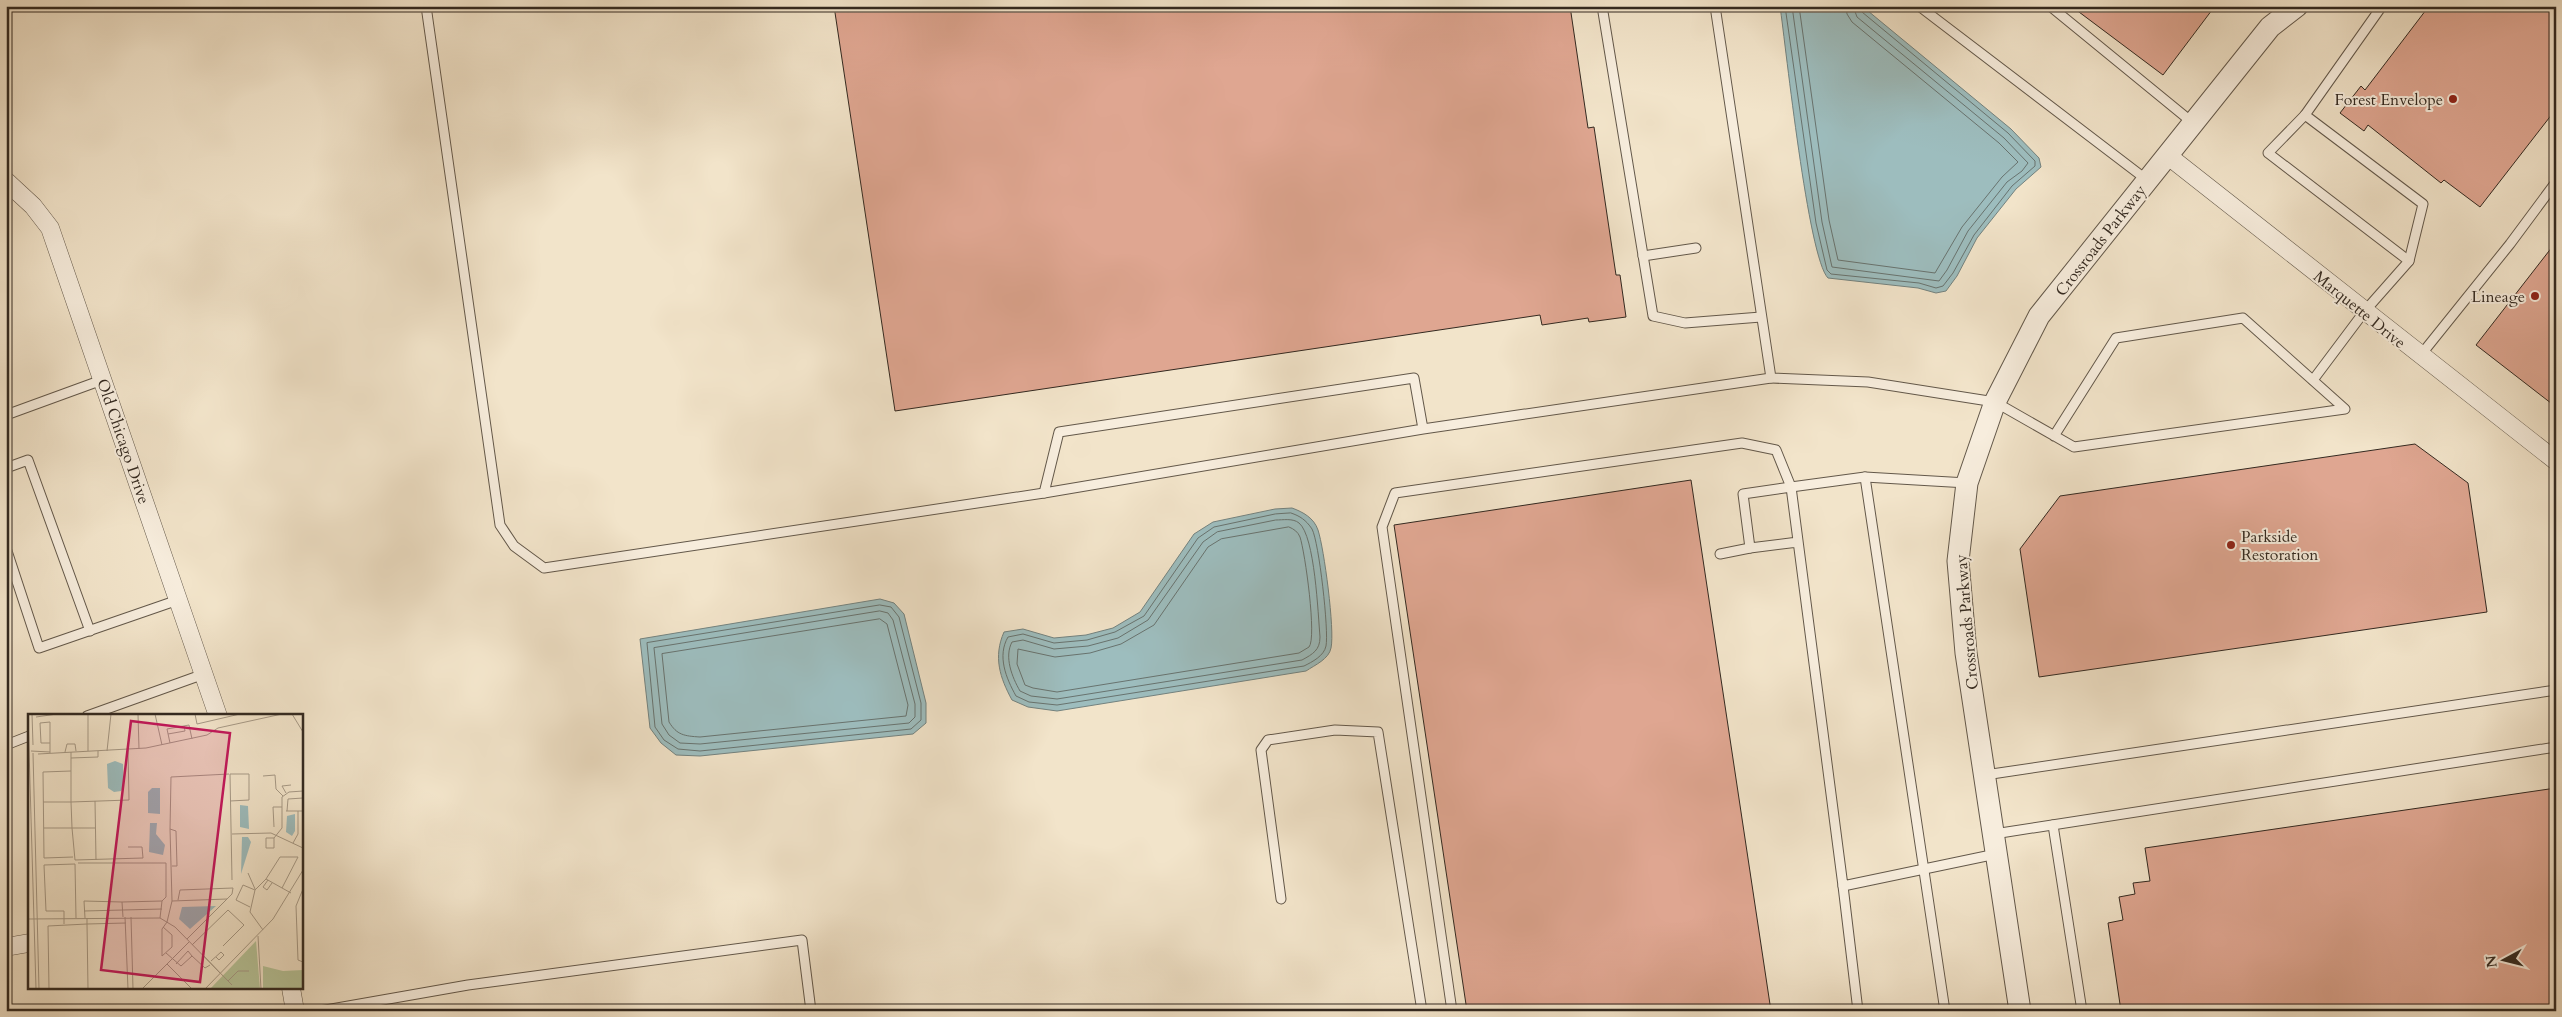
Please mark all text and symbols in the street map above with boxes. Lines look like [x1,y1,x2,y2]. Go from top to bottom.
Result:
place label: Forest Envelope [2335,89,2443,111]
marker: Forest Envelope [2447,93,2459,105]
street label: Crossroads Parkway [2050,180,2152,301]
street label: Marquette Drive [2309,266,2410,354]
place label: Lineage [2471,286,2525,308]
marker: Lineage [2529,290,2541,302]
street label: Old Chicago Drive [91,376,155,507]
place label: Parkside Restoration [2241,526,2318,566]
marker: Parkside Restoration [2225,539,2237,551]
street label: Crossroads Parkway [1950,553,1984,691]
inset map [28,714,302,990]
north arrow [2480,934,2530,984]
text: N [2481,954,2502,969]

